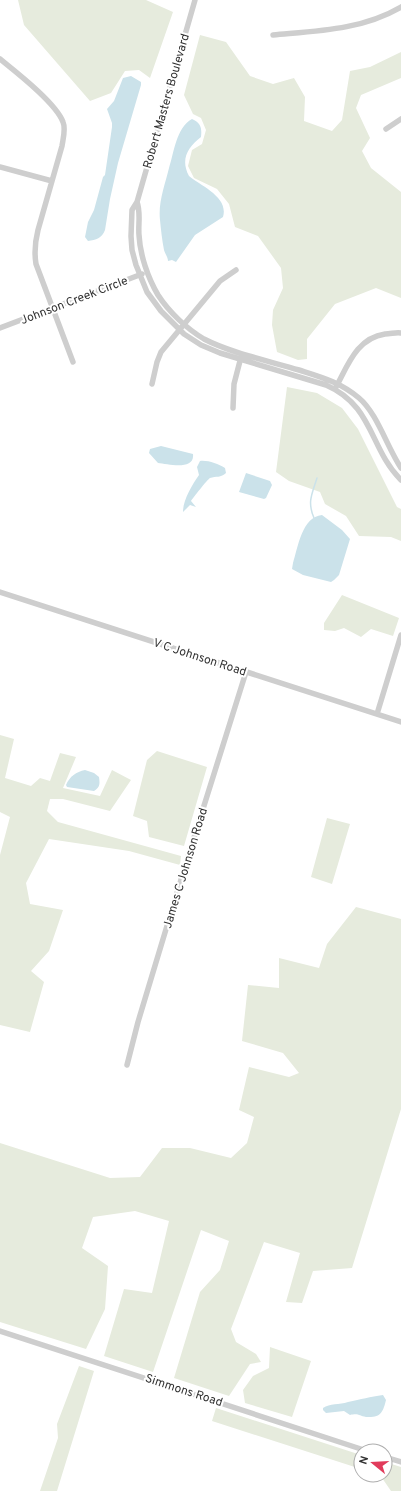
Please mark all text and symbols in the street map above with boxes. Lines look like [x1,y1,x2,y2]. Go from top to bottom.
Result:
street label: Robert Masters Boulevard [140,32,194,171]
street label: Johnson Creek Circle [18,273,130,329]
street label: V C Johnson Road [151,635,248,681]
street label: James C Johnson Road [160,806,212,930]
street label: Simmons Road [143,1371,224,1411]
north arrow [353,1443,393,1483]
text: N [357,1454,372,1466]

